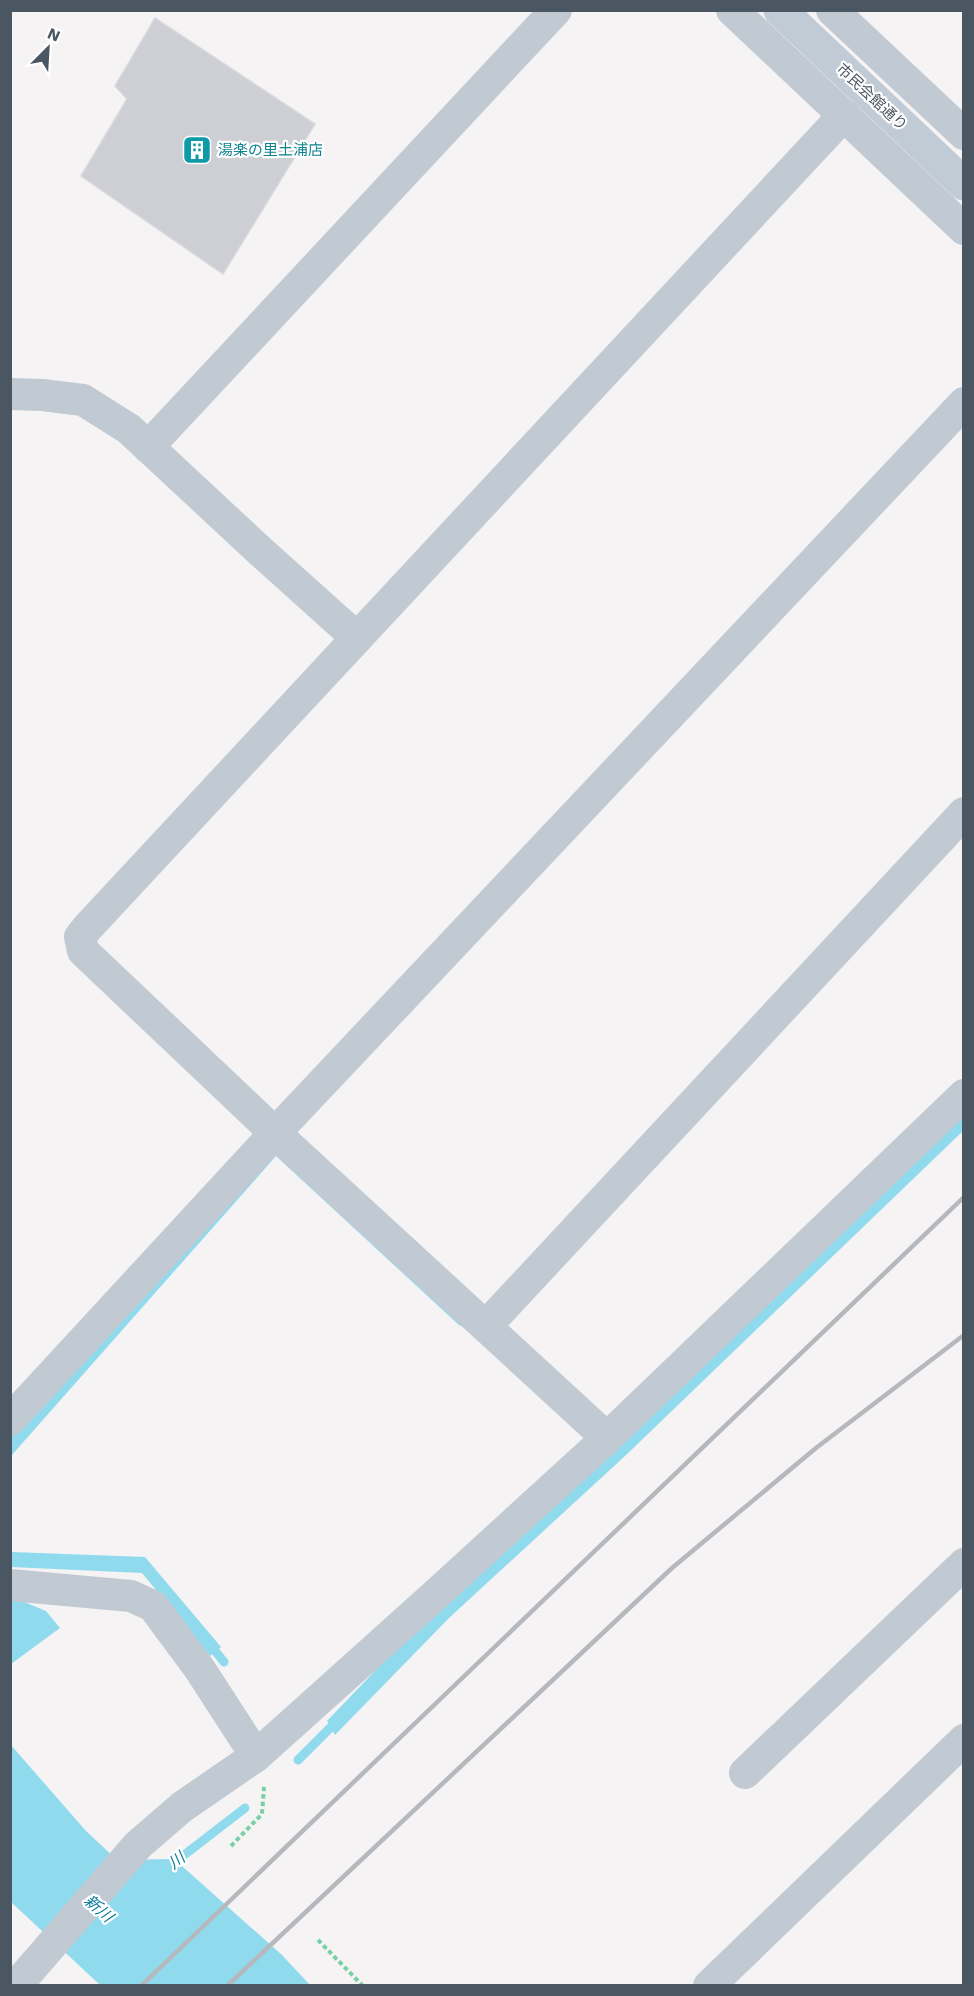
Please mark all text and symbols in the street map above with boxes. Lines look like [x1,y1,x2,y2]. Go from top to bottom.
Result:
north arrow [18,18,78,78]
text: N [45,24,63,46]
street label: 市民会館通り [833,60,911,134]
building icon: 湯楽の里土浦店 [181,134,213,166]
place label: 湯楽の里土浦店 [218,141,323,159]
water label: 川 [164,1847,190,1873]
water label: 新川 [80,1891,118,1927]

